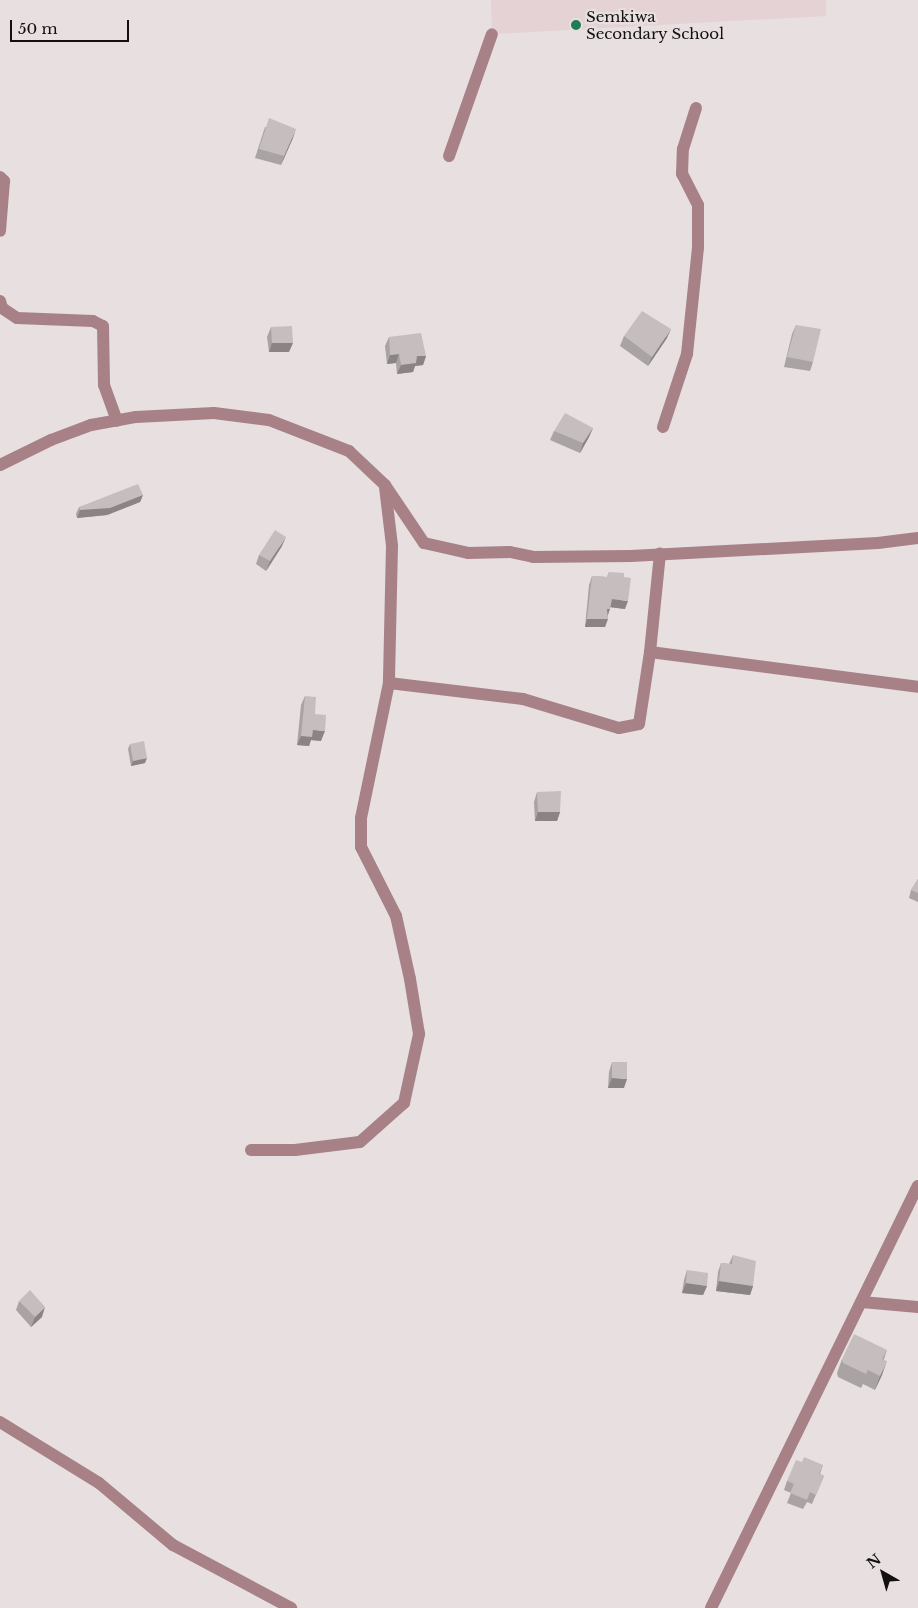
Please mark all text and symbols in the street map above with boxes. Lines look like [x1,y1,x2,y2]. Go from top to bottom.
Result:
place label: Semkiwa Secondary School [586,7,724,42]
scale bar [12,10,131,42]
text: 50 m [18,19,58,38]
marker: Semkiwa Secondary School [570,19,582,31]
north arrow [858,1548,908,1598]
text: N [863,1550,884,1572]

